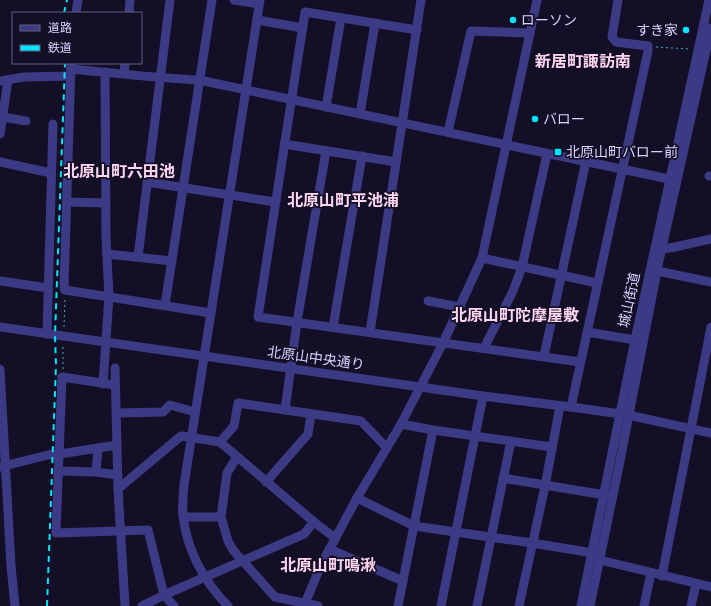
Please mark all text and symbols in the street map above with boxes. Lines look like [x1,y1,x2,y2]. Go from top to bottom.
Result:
legend [12,12,142,64]
place label: ローソン [521,12,577,28]
marker: ローソン [508,15,518,25]
text: 道路 [48,21,72,35]
place label: すき家 [636,22,678,38]
marker: すき家 [681,25,691,35]
text: 鉄道 [48,41,72,55]
district label: 新居町諏訪南 [535,52,631,71]
place label: バロー [543,111,585,127]
marker: バロー [530,114,540,124]
place label: 北原山町バロー前 [566,144,678,160]
marker: 北原山町バロー前 [553,147,563,157]
district label: 北原山町六田池 [63,162,175,181]
district label: 北原山町平池浦 [287,191,399,210]
street label: 城山街道 [615,271,643,329]
district label: 北原山町陀摩屋敷 [451,306,579,325]
street label: 北原山中央通り [266,343,366,373]
district label: 北原山町鳴湫 [280,556,376,575]

